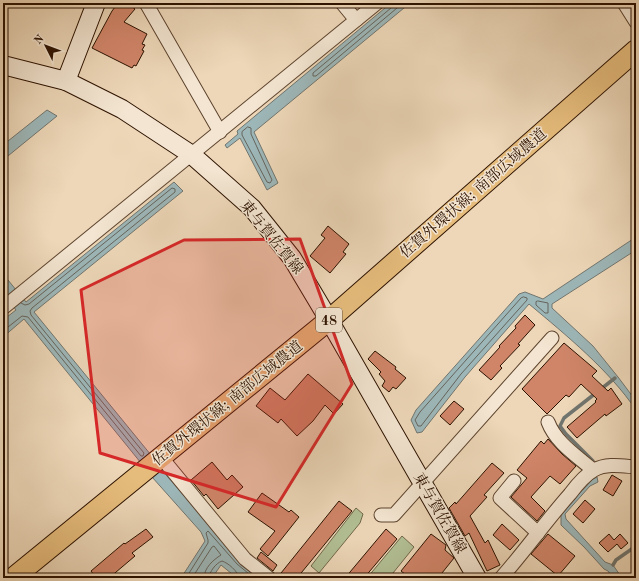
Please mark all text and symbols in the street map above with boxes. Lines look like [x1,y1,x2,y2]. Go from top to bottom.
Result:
north arrow [26,26,66,66]
text: N [33,33,47,47]
street label: 佐賀外環状線; 南部広域農道 [397,125,550,262]
street label: 東与賀佐賀線 [237,197,307,278]
road number: 48 [316,308,342,332]
street label: 佐賀外環状線; 南部広域農道 [149,337,306,469]
street label: 東与賀佐賀線 [410,470,469,556]

